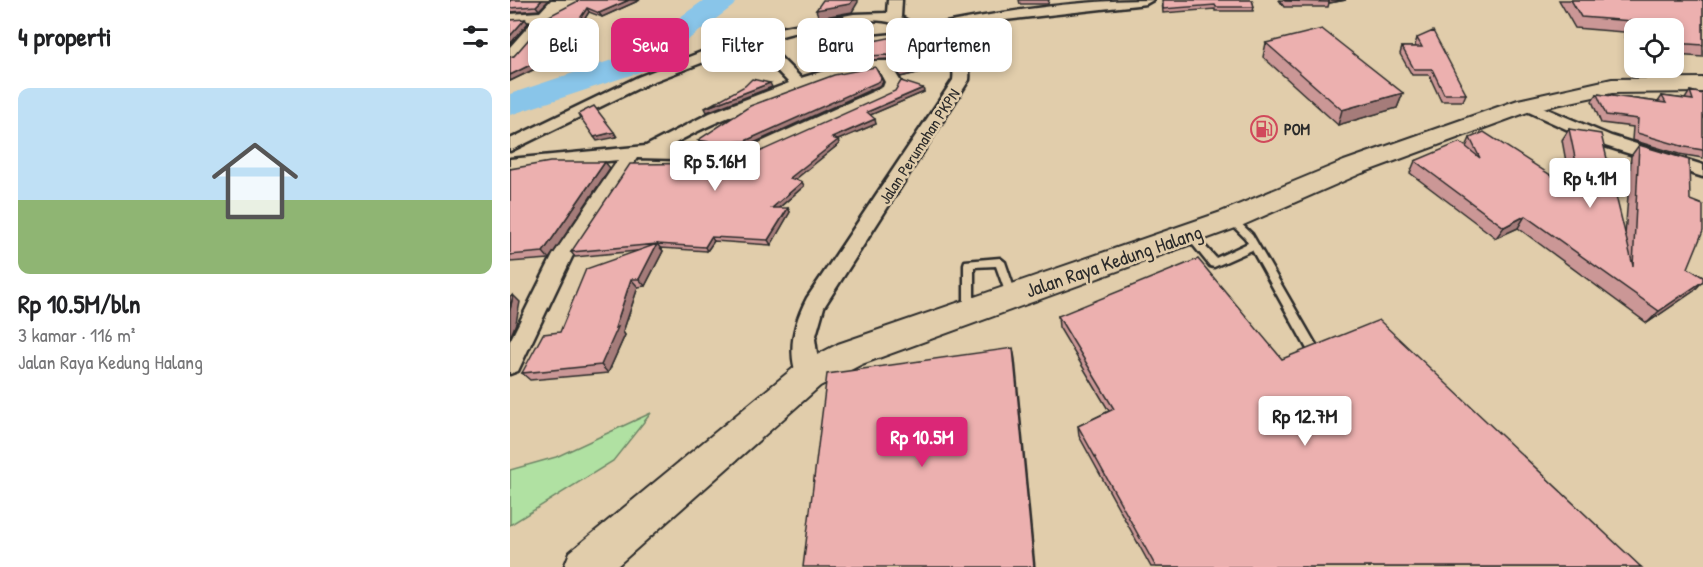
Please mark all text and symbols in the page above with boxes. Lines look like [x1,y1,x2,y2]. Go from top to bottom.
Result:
chip: Beli [528,18,599,72]
chip: Sewa [611,18,689,72]
chip: Filter [701,18,785,72]
chip: Baru [797,18,874,72]
chip: Apartemen [886,18,1012,72]
map controls [1624,18,1684,78]
button: locate [1624,18,1684,78]
text: 4 properti [18,19,112,54]
icon: filters [459,20,492,53]
street label: Jalan Perumahan PKPN [873,84,965,208]
fuel station icon: POM [1249,114,1279,144]
place label: POM [1284,118,1311,140]
icon: home [201,127,309,235]
pin: Rp 5.16M [653,141,777,192]
text: Rp 5.16M [684,147,746,174]
pin: Rp 4.1M [1535,158,1645,209]
text: Rp 4.1M [1563,164,1617,191]
street label: Jalan Raya Kedung Halang [1022,218,1206,303]
text: Rp 10.5M/bln [18,286,140,321]
text: 3 kamar · 116 m² [18,321,135,348]
text: Jalan Raya Kedung Halang [18,348,203,375]
pin: Rp 12.7M [1243,396,1367,447]
text: Rp 12.7M [1273,402,1337,429]
pin: Rp 10.5M [860,417,984,468]
text: Rp 10.5M [890,423,954,450]

